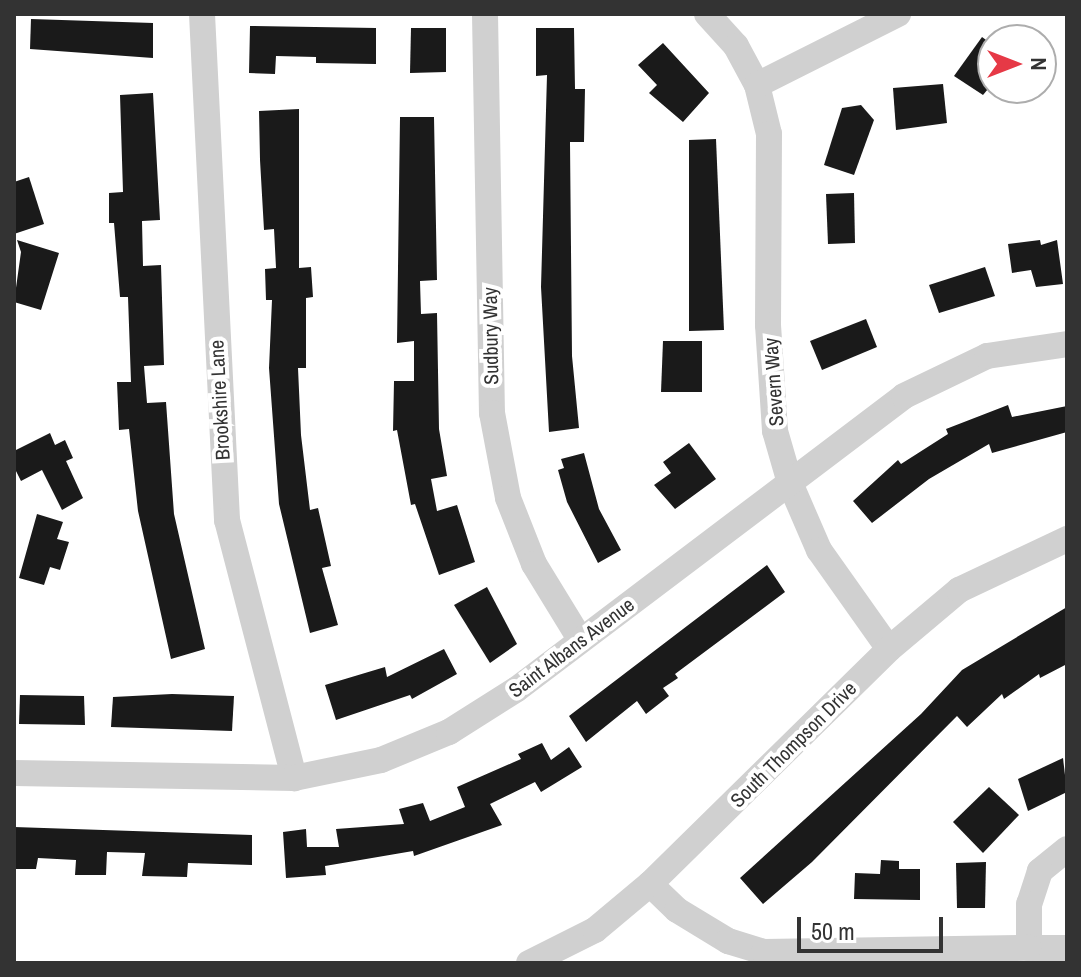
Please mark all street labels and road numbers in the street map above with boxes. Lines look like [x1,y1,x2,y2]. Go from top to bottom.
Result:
street label: Sudbury Way [477,287,503,385]
street label: Severn Way [758,337,788,427]
street label: Brookshire Lane [204,339,234,461]
street label: Saint Albans Avenue [503,591,639,703]
street label: South Thompson Drive [725,676,861,812]

